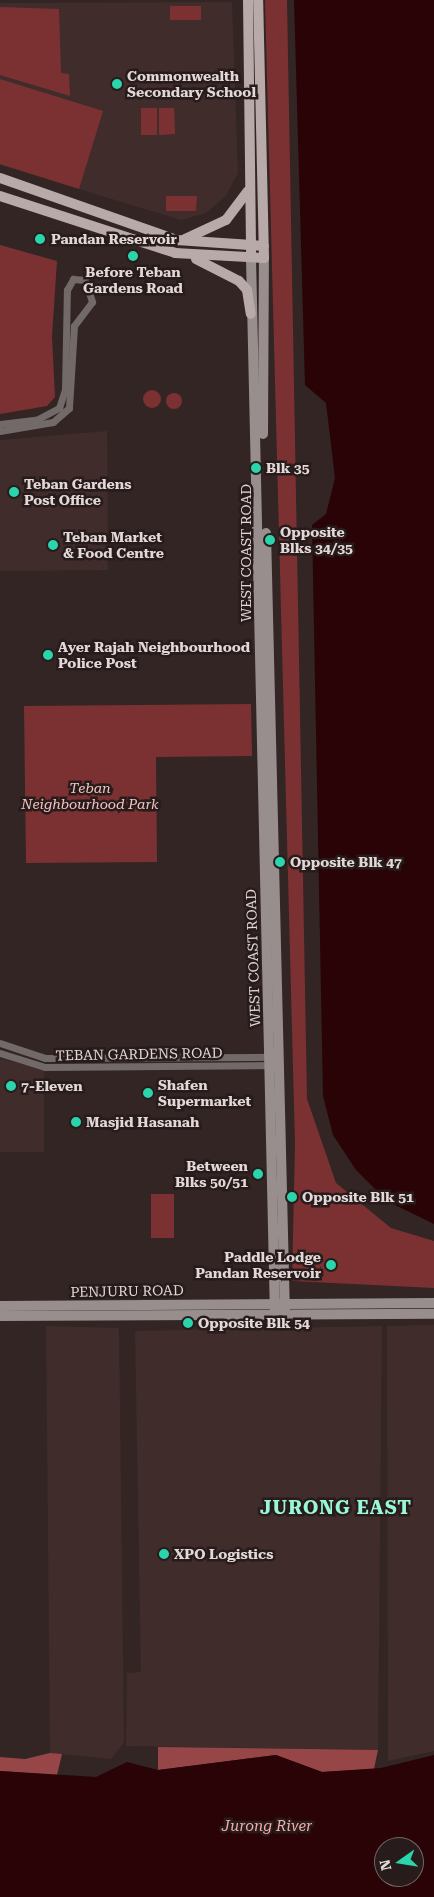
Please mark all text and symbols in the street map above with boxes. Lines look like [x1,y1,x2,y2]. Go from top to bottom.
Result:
place label: Commonwealth Secondary School [127,68,256,100]
marker: Commonwealth Secondary School [111,78,123,90]
place label: Pandan Reservoir [51,231,177,247]
marker: Pandan Reservoir [33,232,47,246]
marker: Before Teban Gardens Road [127,250,139,262]
place label: Before Teban Gardens Road [83,264,183,296]
place label: Blk 35 [266,460,310,476]
marker: Blk 35 [250,462,262,474]
place label: Teban Gardens Post Office [24,476,131,508]
street label: WEST COAST ROAD [238,484,254,622]
marker: Teban Gardens Post Office [8,486,20,498]
place label: Opposite Blks 34/35 [280,524,353,556]
place label: Teban Market & Food Centre [63,529,164,562]
marker: Opposite Blks 34/35 [264,534,276,546]
marker: Teban Market & Food Centre [47,539,59,551]
place label: Ayer Rajah Neighbourhood Police Post [58,639,250,672]
marker: Ayer Rajah Neighbourhood Police Post [42,649,54,661]
park label: Teban Neighbourhood Park [21,780,159,812]
place label: Opposite Blk 47 [290,854,402,870]
marker: Opposite Blk 47 [274,856,286,868]
street label: WEST COAST ROAD [242,889,264,1027]
street label: TEBAN GARDENS ROAD [55,1044,223,1064]
place label: Shafen Supermarket [158,1077,251,1110]
place label: 7-Eleven [21,1078,83,1094]
marker: 7-Eleven [5,1080,17,1092]
marker: Shafen Supermarket [142,1087,154,1099]
place label: Masjid Hasanah [86,1114,199,1130]
marker: Masjid Hasanah [70,1116,82,1128]
place label: Between Blks 50/51 [175,1158,248,1190]
marker: Between Blks 50/51 [252,1168,264,1180]
place label: Opposite Blk 51 [302,1189,414,1205]
marker: Opposite Blk 51 [286,1191,298,1203]
place label: Paddle Lodge Pandan Reservoir [195,1249,321,1282]
marker: Paddle Lodge Pandan Reservoir [325,1259,337,1271]
street label: PENJURU ROAD [70,1282,184,1300]
place label: Opposite Blk 54 [198,1315,310,1331]
marker: Opposite Blk 54 [182,1317,194,1329]
district label: JURONG EAST [259,1497,413,1519]
place label: XPO Logistics [174,1546,273,1562]
marker: XPO Logistics [158,1548,170,1560]
water label: Jurong River [222,1818,312,1836]
north arrow [374,1837,424,1887]
text: N [376,1858,394,1872]

